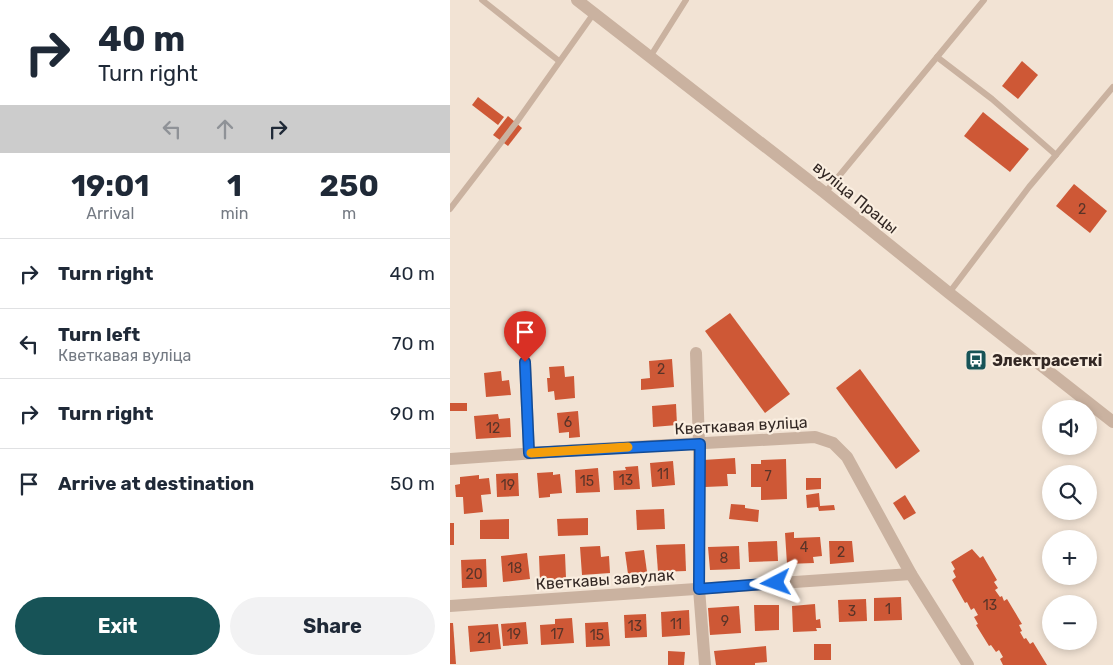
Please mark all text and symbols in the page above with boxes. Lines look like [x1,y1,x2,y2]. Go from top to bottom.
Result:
text: 40 m [98,18,185,60]
icon: right [15,20,80,85]
text: Turn right [98,60,198,87]
icon: left [158,115,186,143]
icon: ahead [211,115,239,143]
icon: right [264,115,292,143]
street label: вуліца Працы [809,157,902,238]
text: 19:01 [71,168,149,204]
text: 1 [227,168,242,204]
text: 250 [320,168,379,204]
house number: 2 [1078,201,1086,218]
text: Arrival [86,204,134,223]
text: min [221,204,248,223]
text: m [342,204,356,223]
icon: right [15,260,43,288]
text: Turn right [58,262,153,285]
text: 40 m [390,262,435,285]
pin [504,311,546,362]
icon: arrive [511,318,539,346]
text: Turn left [58,323,140,346]
icon: left [15,330,43,358]
text: 70 m [392,332,435,355]
text: Кветкавая вуліца [58,346,191,365]
bus stop icon: Электрасеткі [964,348,988,372]
place label: Электрасеткі [992,351,1102,370]
house number: 2 [657,361,665,378]
icon: right [15,400,43,428]
map controls [1042,400,1097,650]
button: sound [1042,400,1097,455]
text: Turn right [58,402,153,425]
text: 90 m [390,402,435,425]
street label: Кветкавая вуліца [674,413,808,438]
house number: 6 [564,414,572,431]
house number: 12 [486,420,500,437]
button: search [1042,465,1097,520]
house number: 11 [657,466,669,483]
house number: 7 [764,468,772,485]
icon: arrive [15,470,43,498]
text: Arrive at destination [58,472,254,495]
text: 50 m [390,472,435,495]
house number: 13 [619,472,633,489]
house number: 15 [580,473,594,490]
house number: 19 [501,477,515,494]
button: + [1042,530,1097,585]
house number: 4 [800,539,809,556]
house number: 2 [837,544,845,561]
house number: 8 [720,550,729,567]
position arrow [749,556,801,608]
house number: 18 [508,560,523,577]
street label: Кветкавы завулак [535,565,675,594]
house number: 20 [465,566,483,583]
button: − [1042,595,1097,650]
button: Exit [15,597,220,655]
button: Share [230,597,435,655]
house number: 13 [983,597,997,614]
house number: 1 [885,601,891,618]
house number: 3 [848,603,856,620]
house number: 9 [721,613,729,630]
house number: 11 [670,616,682,633]
house number: 13 [628,618,642,635]
house number: 19 [507,626,521,643]
house number: 17 [550,626,564,643]
house number: 15 [590,627,604,644]
house number: 21 [477,630,491,647]

